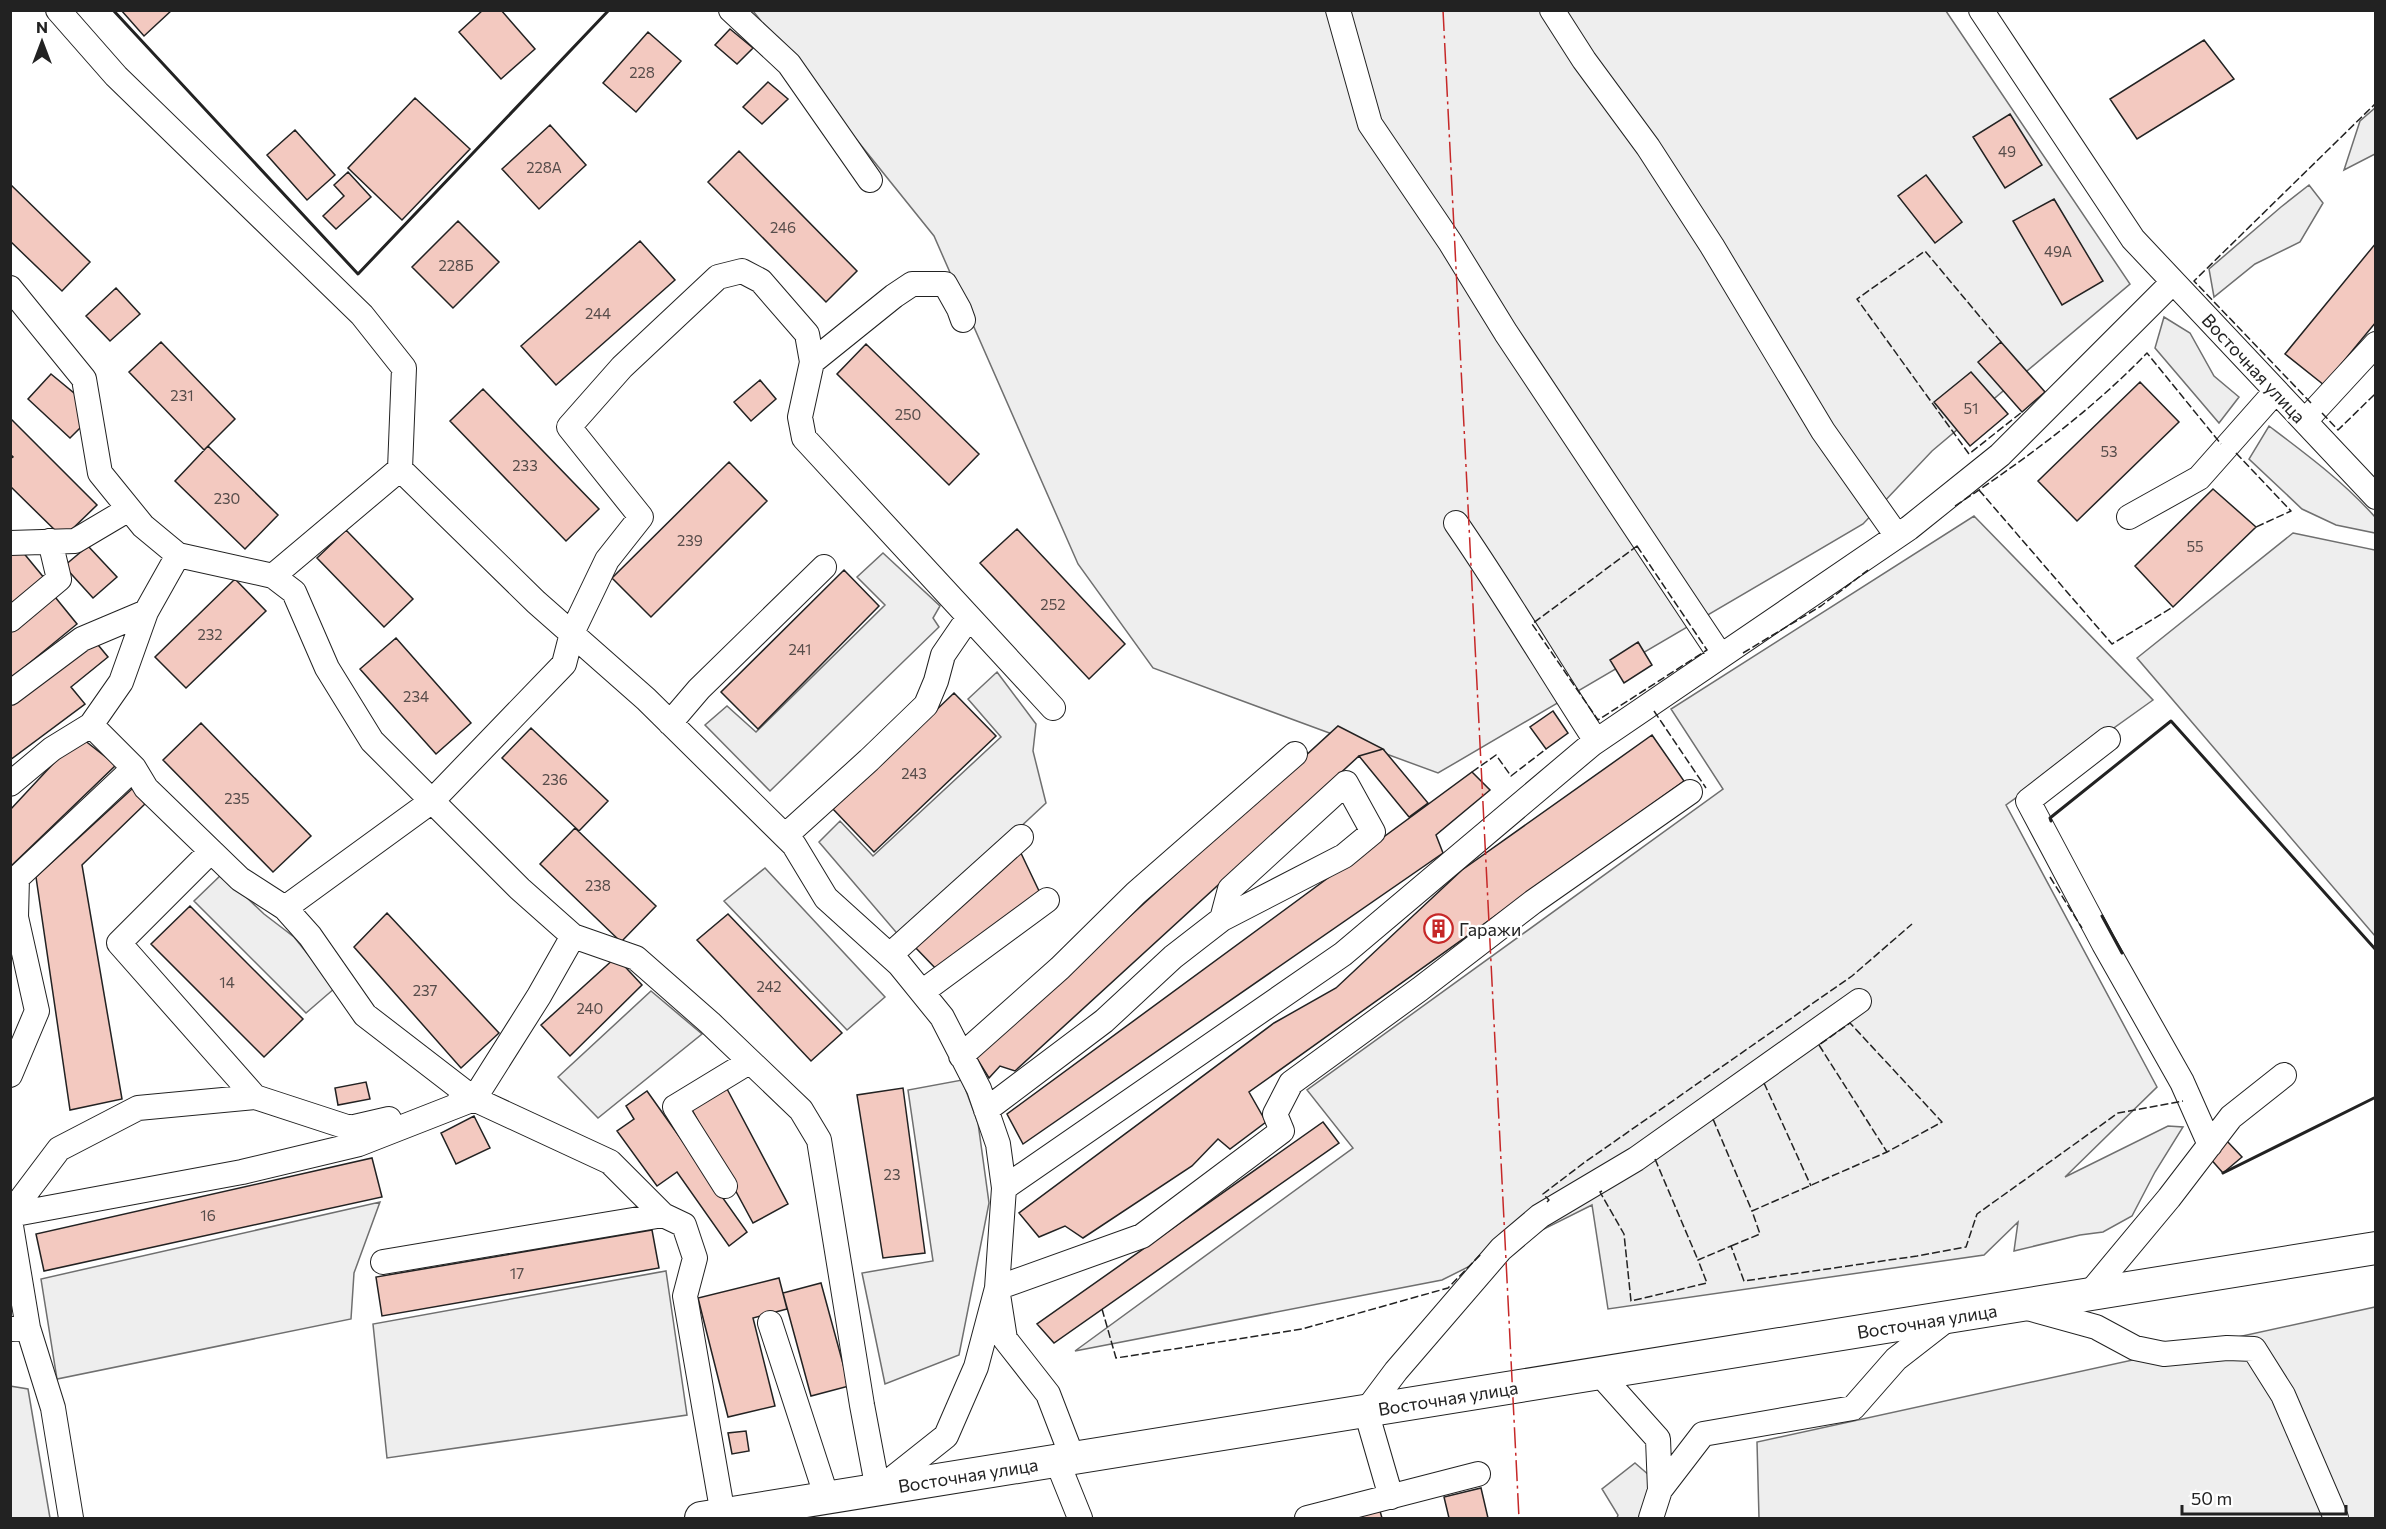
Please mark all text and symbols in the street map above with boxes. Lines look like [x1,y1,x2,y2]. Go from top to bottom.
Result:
north arrow [12,12,72,72]
text: N [36,17,48,36]
house number: 228 [629,63,655,81]
house number: 49 [1998,142,2016,160]
house number: 228А [526,158,562,176]
house number: 246 [770,218,796,236]
house number: 49А [2044,242,2072,260]
house number: 228Б [438,256,474,274]
house number: 244 [585,304,611,322]
street label: Восточная улица [2198,309,2310,427]
house number: 231 [170,386,194,404]
house number: 51 [1963,399,1979,417]
house number: 250 [895,405,921,423]
house number: 53 [2100,442,2118,460]
house number: 233 [512,456,538,474]
house number: 230 [214,489,240,507]
house number: 239 [677,531,703,549]
house number: 55 [2186,537,2204,555]
house number: 252 [1040,595,1066,613]
house number: 232 [197,625,223,643]
house number: 241 [788,640,812,658]
house number: 234 [403,687,429,705]
house number: 243 [901,764,927,782]
house number: 236 [542,770,568,788]
house number: 235 [224,789,250,807]
house number: 238 [585,876,611,894]
building icon: Гаражи [1422,913,1454,945]
place label: Гаражи [1459,918,1521,940]
house number: 14 [219,973,235,991]
house number: 242 [756,977,782,995]
house number: 237 [413,981,437,999]
house number: 240 [577,999,603,1017]
house number: 23 [884,1165,900,1183]
house number: 16 [200,1206,216,1224]
house number: 17 [510,1264,524,1282]
street label: Восточная улица [1855,1299,1999,1343]
street label: Восточная улица [1376,1376,1520,1420]
street label: Восточная улица [896,1453,1040,1497]
scale bar [2182,1478,2346,1516]
text: 50 m [2191,1487,2232,1509]

